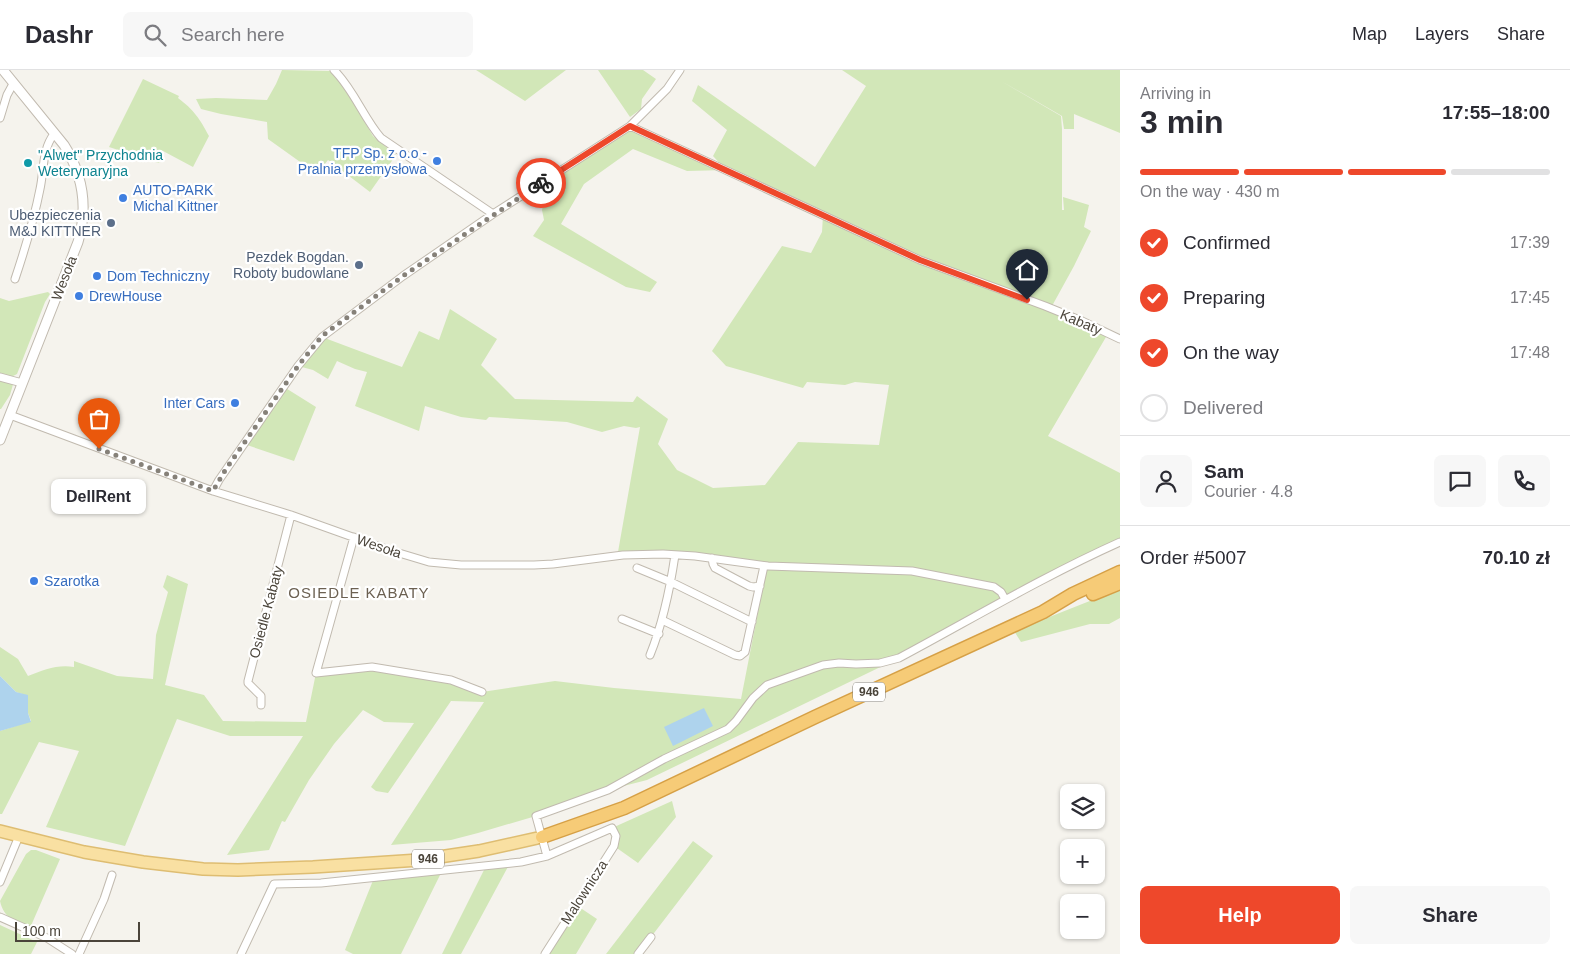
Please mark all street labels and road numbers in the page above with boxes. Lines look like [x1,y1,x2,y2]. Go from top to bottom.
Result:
street label: Wesoła [48,253,80,303]
street label: Kabaty [1058,306,1104,338]
street label: Wesoła [354,531,404,561]
street label: Osiedle Kabaty [246,564,286,660]
road number: 946 [853,682,885,702]
road number: 946 [412,850,444,869]
street label: Malownicza [557,857,611,927]

